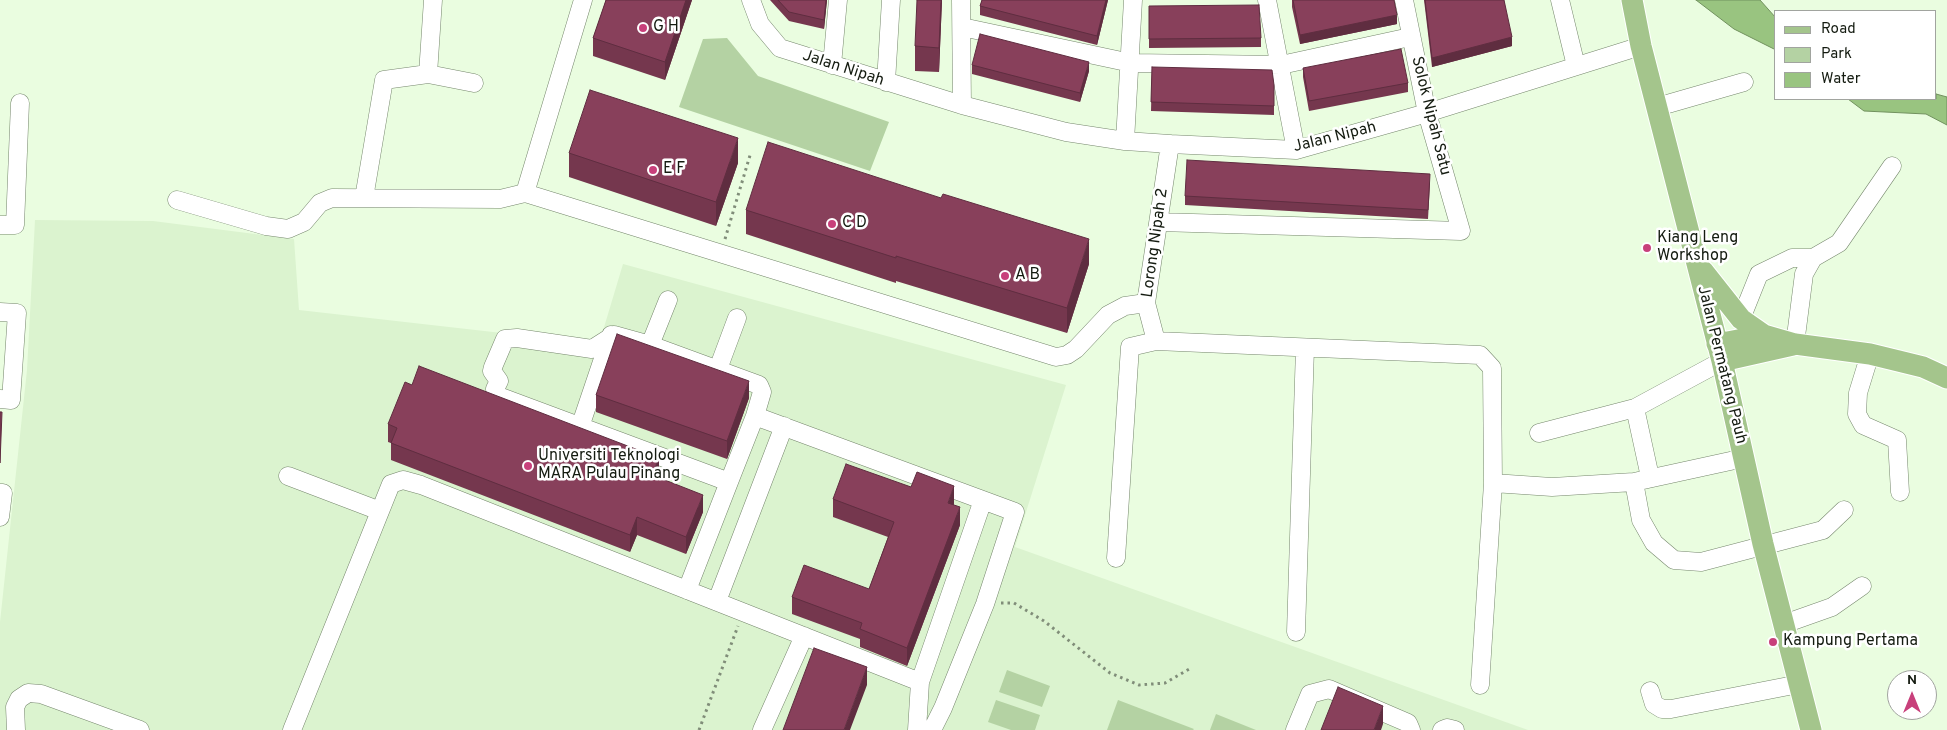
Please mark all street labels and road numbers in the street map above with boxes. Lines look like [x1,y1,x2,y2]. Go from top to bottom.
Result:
street label: Jalan Nipah [800,47,886,91]
street label: Solok Nipah Satu [1406,55,1454,177]
street label: Jalan Nipah [1292,118,1378,158]
street label: Lorong Nipah 2 [1139,187,1173,299]
street label: Jalan Permatang Pauh [1692,284,1750,446]

